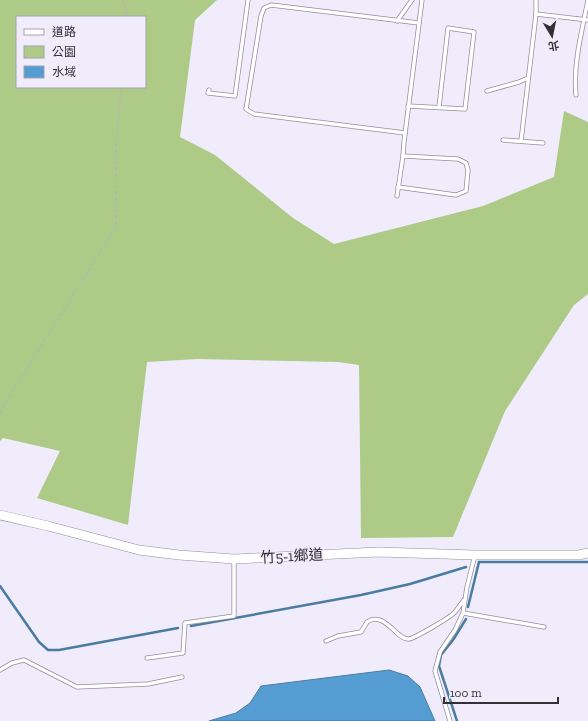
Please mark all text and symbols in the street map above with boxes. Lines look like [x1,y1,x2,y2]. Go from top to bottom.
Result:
legend [16,16,146,88]
north arrow [532,16,572,56]
text: 道路 [52,25,76,39]
text: 北 [547,38,560,53]
text: 公園 [52,45,76,59]
text: 水域 [52,65,76,79]
street label: 竹5-1鄉道 [260,545,324,567]
scale bar [444,679,558,705]
text: 100 m [450,686,482,700]

